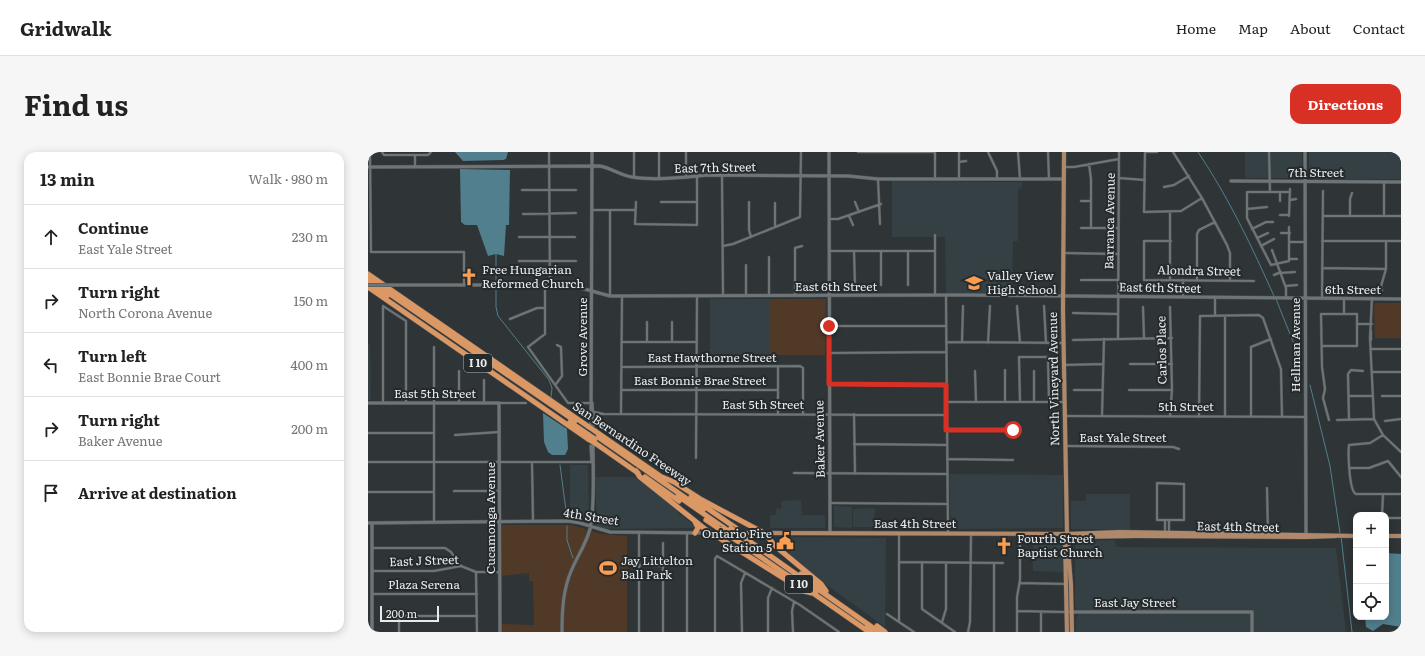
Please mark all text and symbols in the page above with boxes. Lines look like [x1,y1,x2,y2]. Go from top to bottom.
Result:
text: Gridwalk [20,14,111,42]
text: Home [1176,18,1216,38]
text: Map [1238,18,1268,38]
text: About [1290,18,1331,38]
text: Contact [1353,18,1405,38]
text: Find us [24,83,128,125]
button: Directions [1290,84,1401,124]
street label: East 7th Street [674,157,756,177]
street label: 7th Street [1288,163,1344,181]
text: 13 min [40,166,95,191]
text: Walk · 980 m [249,169,328,188]
street label: Barranca Avenue [1099,172,1119,270]
text: Continue [78,216,148,239]
icon: ahead [40,226,62,248]
text: 230 m [292,227,328,246]
text: East Yale Street [78,239,173,258]
place label: Free Hungarian Reformed Church [482,260,584,292]
street label: Alondra Street [1157,260,1241,280]
place label: Valley View High School [987,266,1057,298]
church icon: Free Hungarian Reformed Church [459,267,479,287]
school or university icon: Valley View High School [964,273,984,293]
street label: East 6th Street [795,277,877,295]
street label: East 6th Street [1119,277,1202,297]
text: Turn right [78,280,160,303]
street label: 6th Street [1325,280,1381,298]
icon: right [40,290,62,312]
text: 150 m [293,291,328,310]
street label: Grove Avenue [573,298,591,377]
street label: Hellman Avenue [1286,298,1304,392]
text: North Corona Avenue [78,303,212,322]
street label: North Vineyard Avenue [1043,312,1063,446]
street label: Carlos Place [1151,316,1171,384]
route end [820,317,838,335]
text: Turn left [78,344,147,367]
street label: East Hawthorne Street [647,348,777,366]
icon: left [40,354,62,376]
road number: I 10 [464,354,492,372]
text: 400 m [291,355,328,374]
text: East Bonnie Brae Court [78,367,221,386]
street label: East Bonnie Brae Street [634,371,767,389]
street label: East 5th Street [394,384,476,402]
street label: East 5th Street [722,395,804,413]
street label: San Bernardino Freeway [570,397,696,490]
street label: 5th Street [1158,397,1214,415]
street label: Baker Avenue [809,400,829,478]
text: Turn right [78,408,160,431]
icon: right [40,418,62,440]
text: 200 m [291,419,328,438]
route start [1004,421,1022,439]
street label: East Yale Street [1079,428,1167,446]
text: Baker Avenue [78,431,162,450]
street label: Cucamonga Avenue [481,462,499,574]
text: Arrive at destination [78,481,237,504]
icon: arrive [40,482,62,504]
street label: 4th Street [562,503,620,529]
map controls [1353,512,1389,620]
button: + [1353,512,1389,548]
street label: East 4th Street [874,514,956,532]
street label: East 4th Street [1197,516,1280,536]
place label: Ontario Fire Station 5 [702,524,772,556]
place label: Fourth Street Baptist Church [1017,529,1103,561]
public building icon: Ontario Fire Station 5 [775,531,795,551]
church icon: Fourth Street Baptist Church [994,536,1014,556]
button: − [1353,548,1389,584]
street label: East J Street [389,550,459,570]
place label: Jay Littelton Ball Park [621,551,693,583]
sports icon: Jay Littelton Ball Park [598,558,618,578]
street label: Plaza Serena [388,575,460,593]
road number: I 10 [785,575,813,593]
button: locate [1353,584,1389,620]
street label: East Jay Street [1094,593,1176,611]
scale bar [380,604,439,623]
text: 200 m [386,605,417,621]

